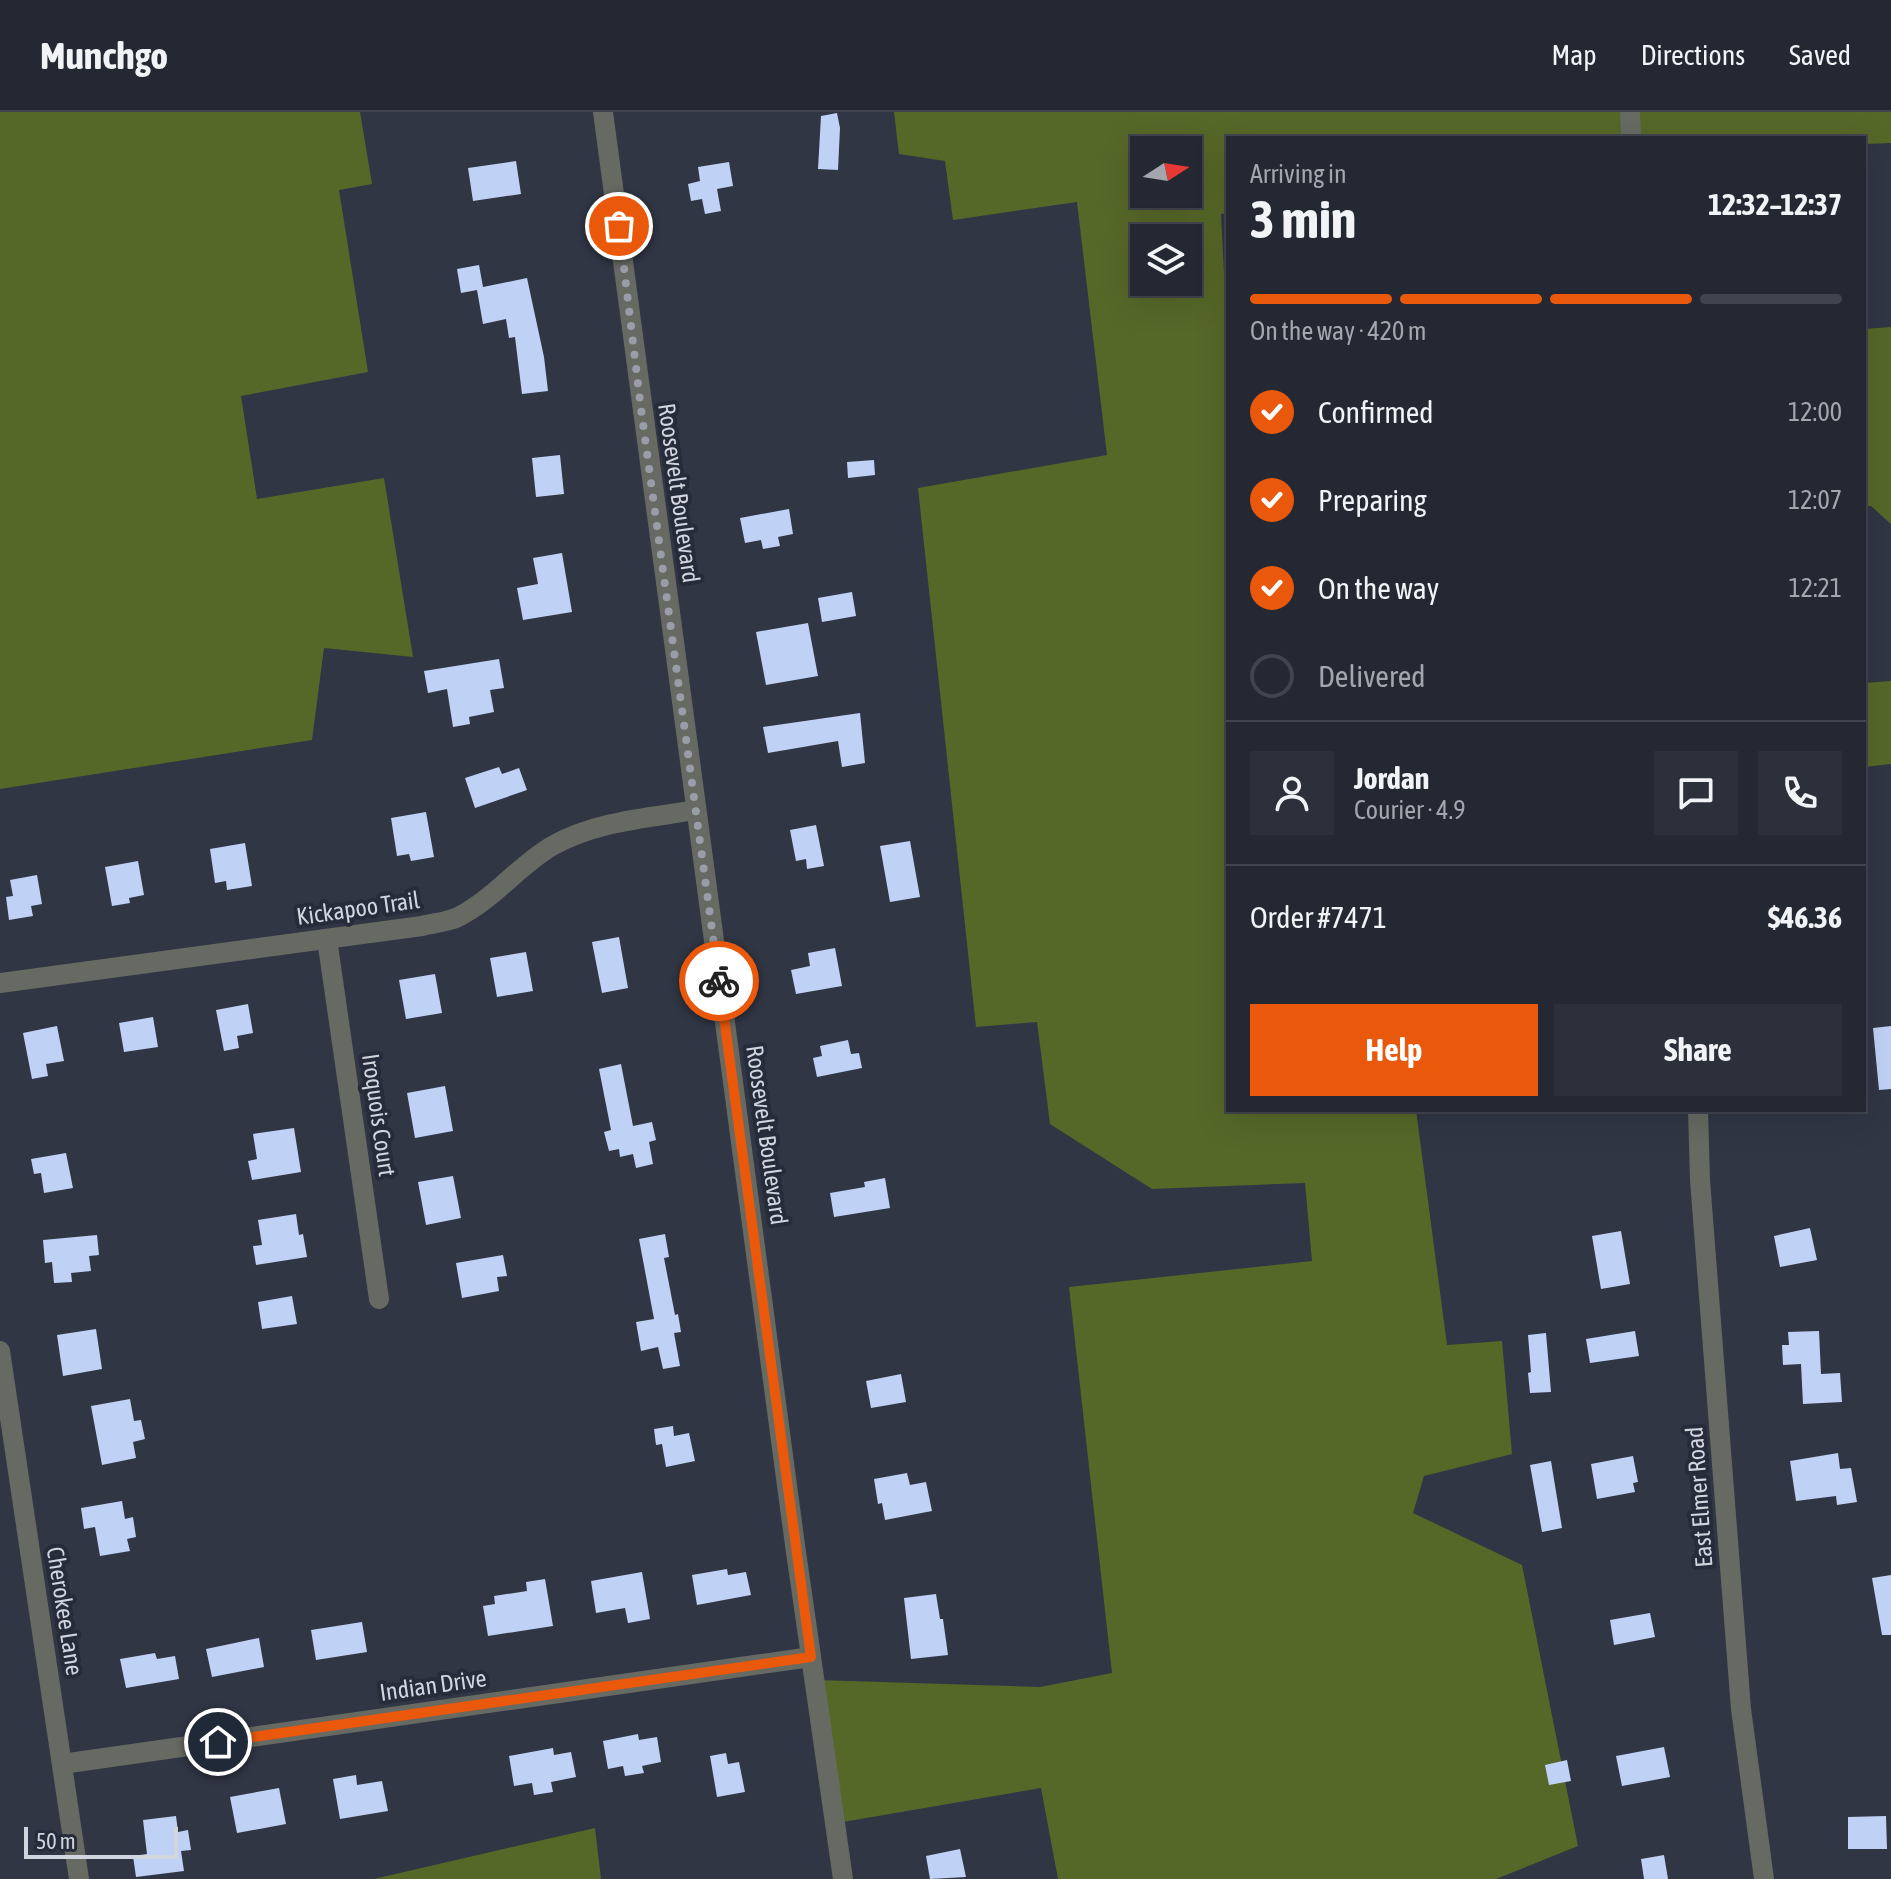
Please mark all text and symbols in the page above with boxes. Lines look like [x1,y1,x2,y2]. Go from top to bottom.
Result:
text: Munchgo [40,34,168,77]
text: Map [1552,39,1597,71]
text: Directions [1641,39,1745,71]
text: Saved [1789,39,1851,71]
north arrow [1130,136,1202,208]
map controls [1130,136,1202,296]
text: Arriving in [1250,159,1347,189]
text: 12:32–12:37 [1708,187,1842,221]
text: 3 min [1250,189,1356,249]
pin [585,192,653,260]
icon: bag [597,204,641,248]
button: layers [1130,224,1202,296]
text: On the way · 420 m [1250,316,1427,346]
icon: check [1250,390,1294,434]
text: Confirmed [1318,395,1433,429]
text: 12:00 [1788,397,1842,427]
street label: Roosevelt Boulevard [653,401,705,585]
icon: check [1250,478,1294,522]
text: Preparing [1318,483,1427,517]
text: 12:07 [1788,485,1842,515]
icon: check [1250,566,1294,610]
text: On the way [1318,571,1439,605]
text: 12:21 [1788,573,1842,603]
text: Delivered [1318,659,1426,693]
button: person [1250,751,1334,835]
button: chat [1654,751,1738,835]
button: phone [1758,751,1842,835]
text: Jordan [1354,761,1429,795]
text: Courier · 4.9 [1354,795,1465,825]
street label: Kickapoo Trail [295,886,422,930]
text: Order #7471 [1250,900,1387,934]
text: $46.36 [1768,900,1842,934]
courier [679,941,759,1021]
icon: bike [697,959,741,1003]
button: Help [1250,1004,1538,1096]
button: Share [1554,1004,1842,1096]
street label: Roosevelt Boulevard [741,1043,793,1227]
street label: Iroquois Court [357,1052,401,1178]
street label: East Elmer Road [1681,1426,1717,1568]
street label: Cherokee Lane [42,1545,88,1677]
street label: Indian Drive [378,1664,488,1706]
pin [184,1708,252,1776]
icon: home [196,1720,240,1764]
scale bar [24,1823,178,1859]
text: 50 m [36,1828,76,1854]

